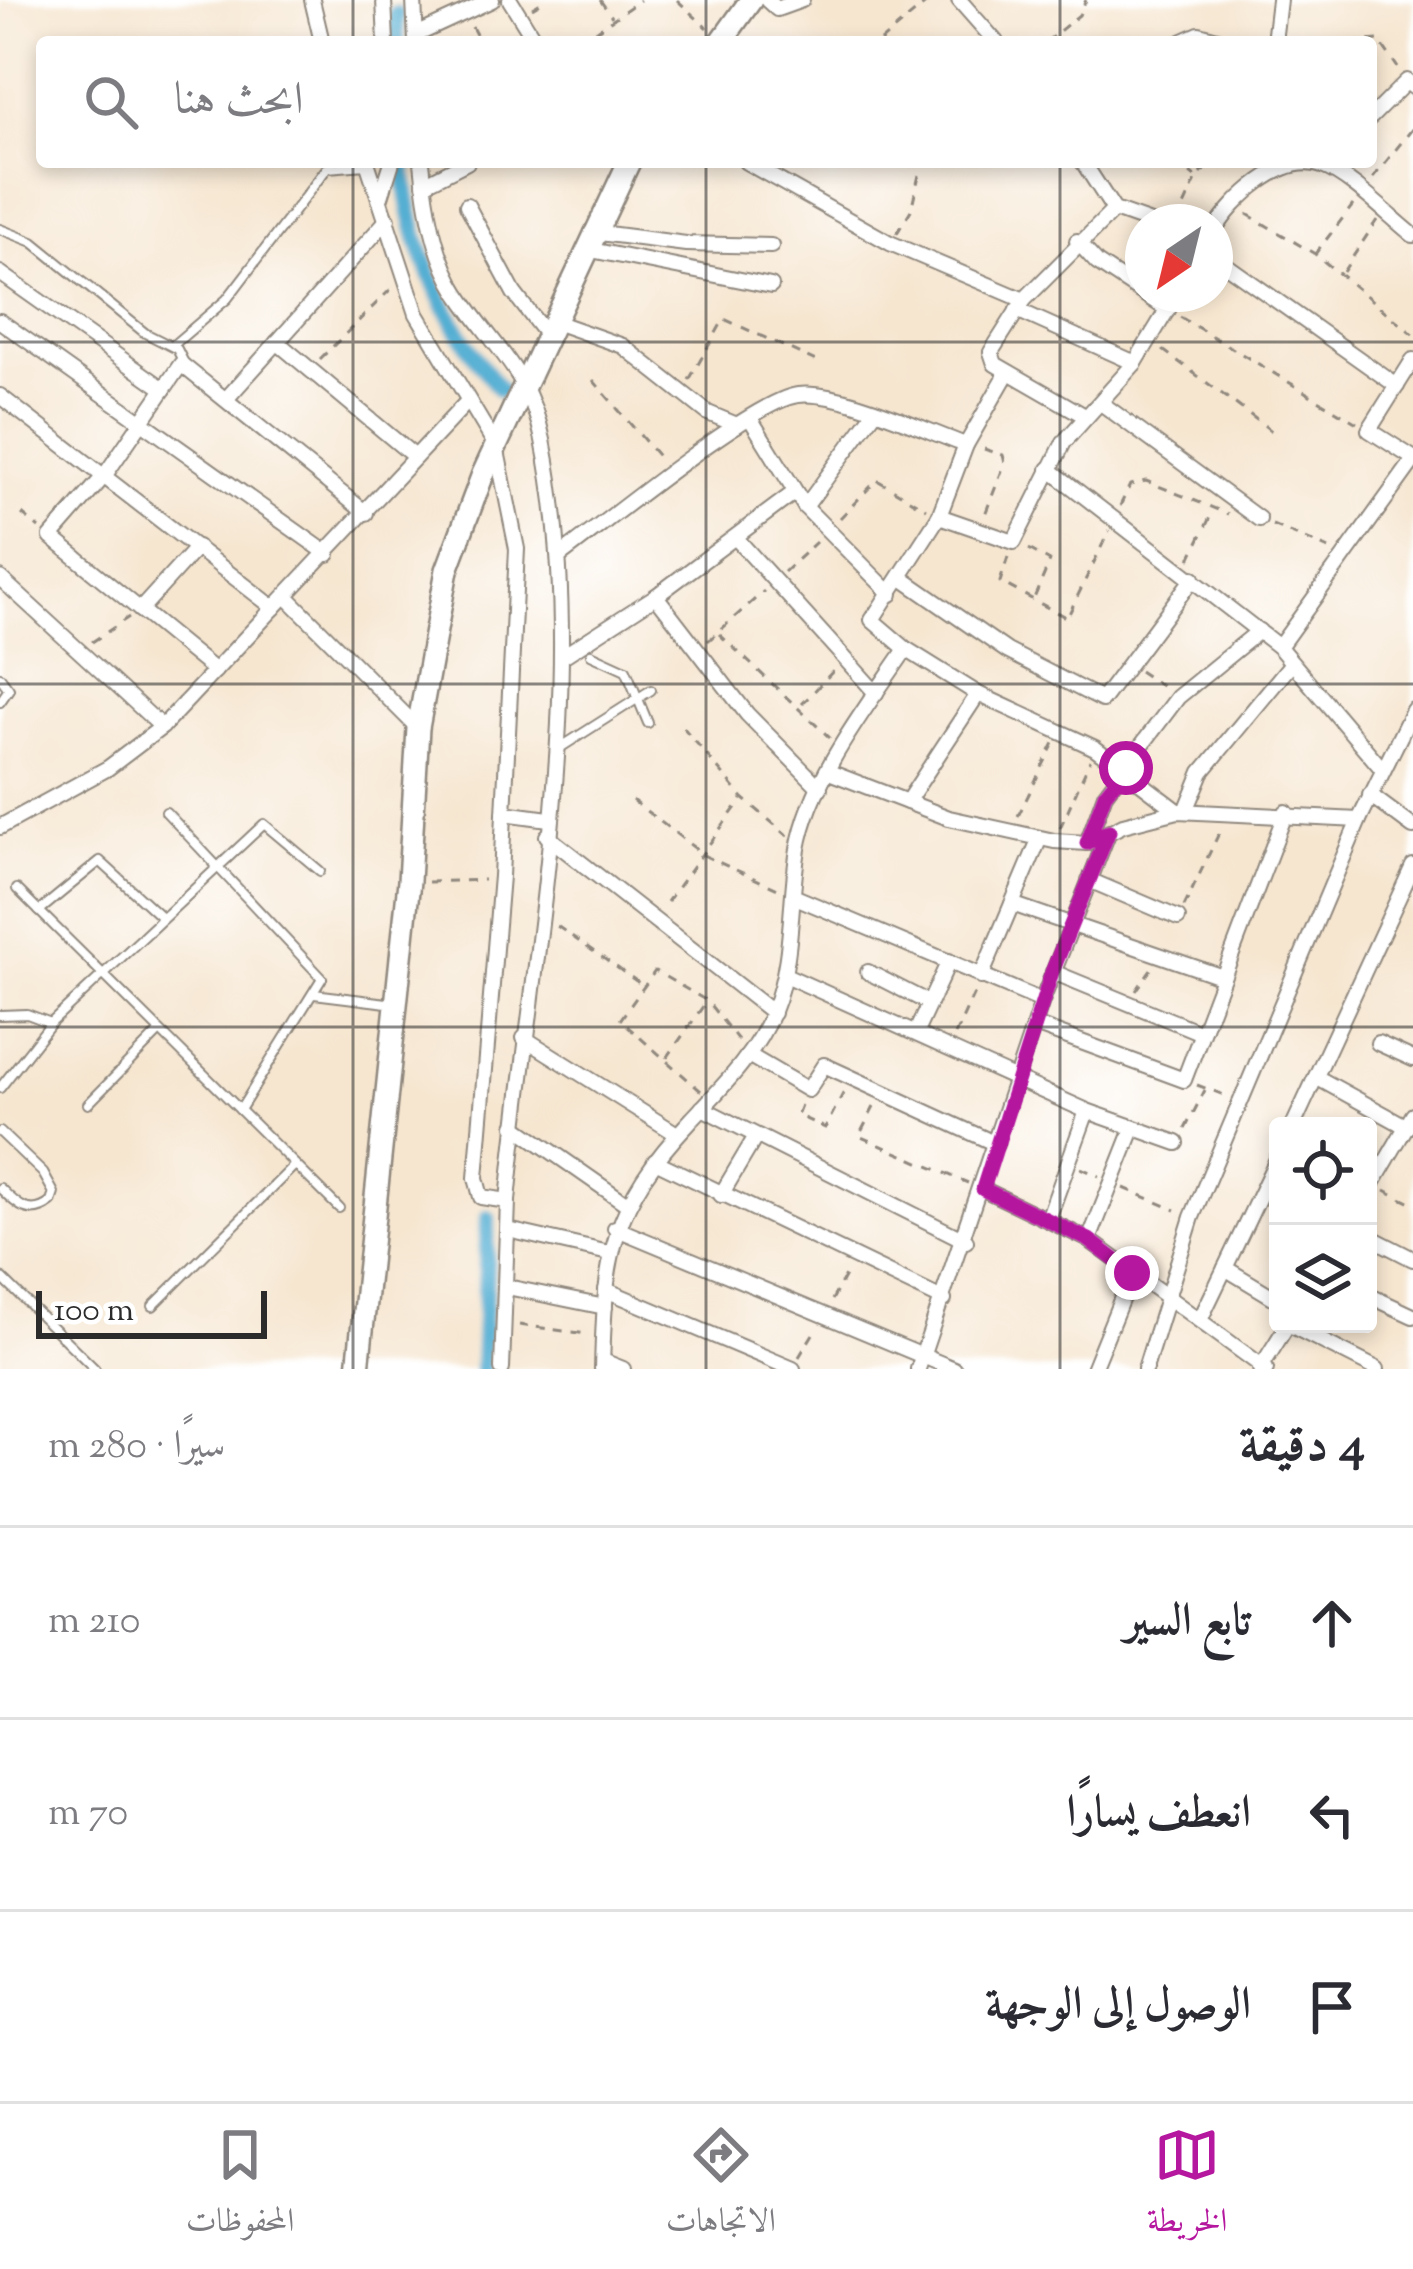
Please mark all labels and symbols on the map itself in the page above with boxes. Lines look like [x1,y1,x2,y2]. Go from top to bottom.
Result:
north arrow [1125,204,1233,312]
route start [1099,741,1153,795]
route end [1105,1246,1159,1300]
scale bar [36,1285,267,1338]

